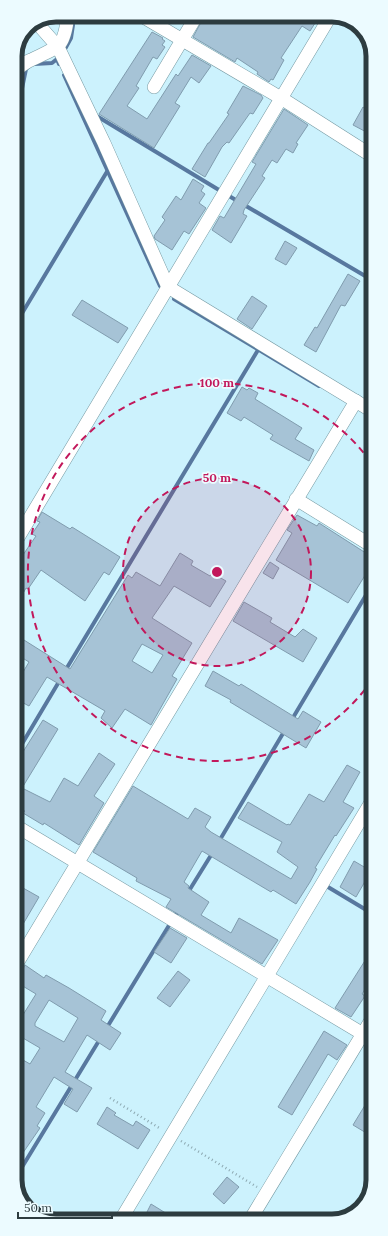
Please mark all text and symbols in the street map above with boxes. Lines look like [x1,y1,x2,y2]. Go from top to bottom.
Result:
text: 100 m [200,375,234,390]
text: 50 m [203,470,231,485]
centre of rings [210,565,224,579]
scale bar [18,1194,112,1220]
text: 50 m [24,1200,52,1215]

